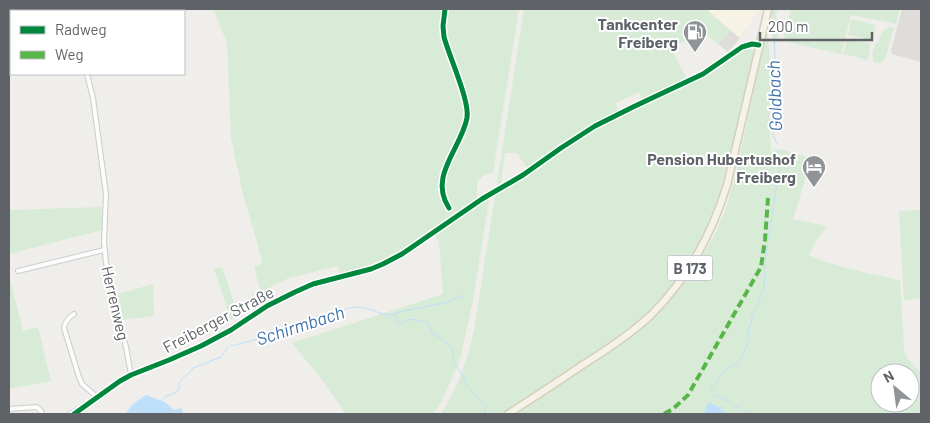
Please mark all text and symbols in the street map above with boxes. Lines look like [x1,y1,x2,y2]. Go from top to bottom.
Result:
legend [10,10,185,75]
scale bar [760,10,872,42]
place label: Tankcenter Freiberg [597,14,678,51]
text: 200 m [768,17,808,35]
fuel station icon: Tankcenter Freiberg [682,19,708,53]
text: Radweg [55,20,107,38]
text: Weg [55,45,83,63]
water label: Goldbach [762,60,786,132]
place label: Pension Hubertushof Freiberg [647,149,796,186]
hotel icon: Pension Hubertushof Freiberg [801,154,827,188]
road number: B 173 [668,256,712,280]
street label: Herrenweg [98,264,134,342]
street label: Freiberger Straße [159,282,277,356]
water label: Schirmbach [253,300,347,350]
north arrow [870,363,920,413]
text: N [880,367,897,386]

